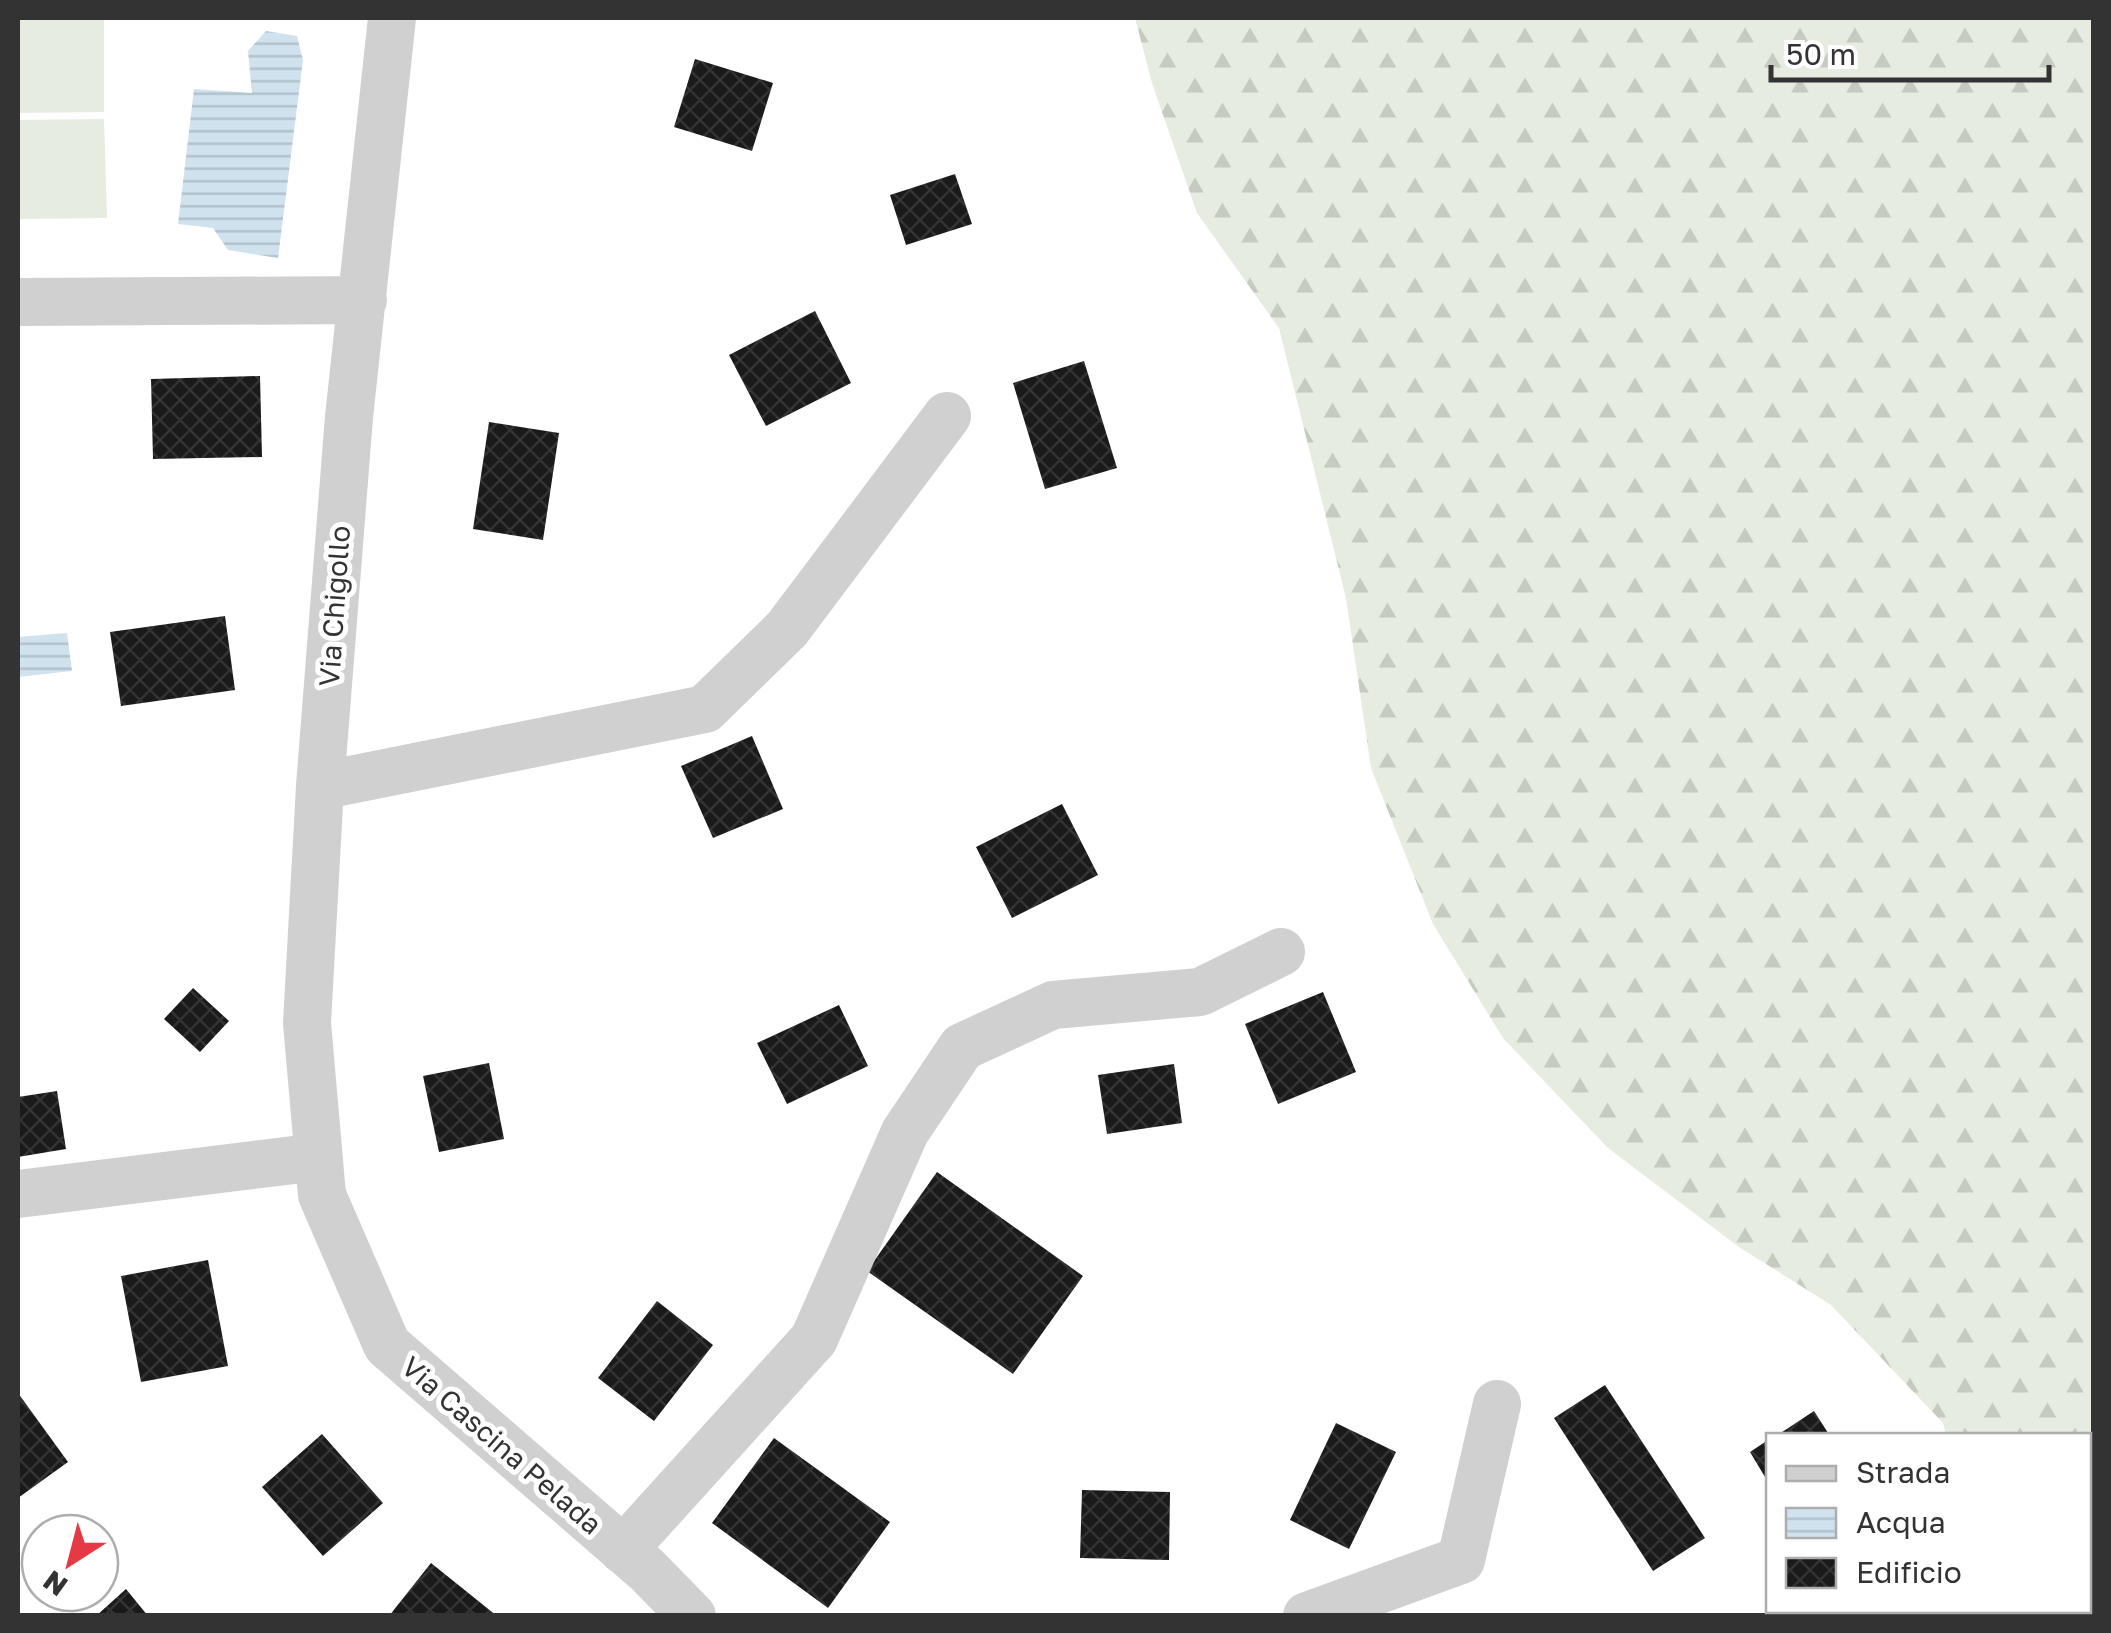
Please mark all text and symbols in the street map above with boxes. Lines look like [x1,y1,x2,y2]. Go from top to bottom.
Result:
scale bar [1771,20,2048,82]
text: 50 m [1786,36,1856,72]
street label: Via Chigollo [312,524,356,688]
street label: Via Cascina Pelada [395,1349,609,1541]
legend [1766,1433,2091,1613]
text: Strada [1856,1454,1950,1490]
text: Acqua [1856,1504,1946,1540]
north arrow [20,1513,120,1613]
text: Edificio [1856,1554,1962,1590]
text: N [37,1564,73,1603]

